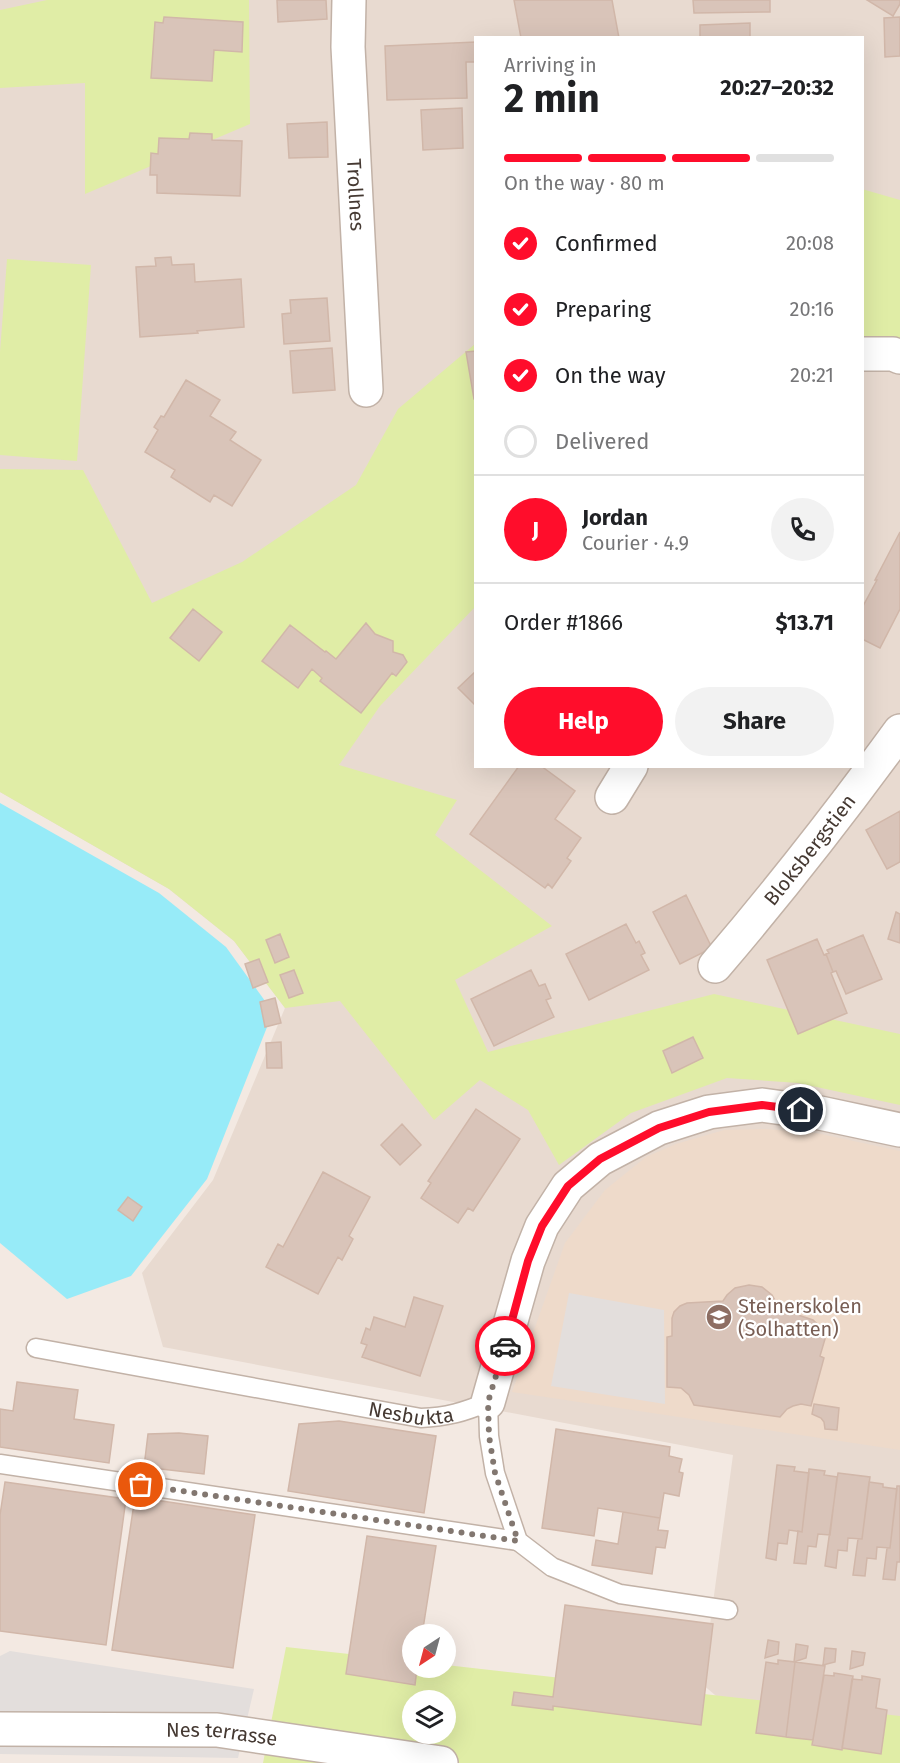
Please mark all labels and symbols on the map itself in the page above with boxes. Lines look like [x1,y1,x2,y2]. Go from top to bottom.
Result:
street label: Trollnes [342,158,370,232]
street label: Bloksbergstien [759,790,861,910]
pin [775,1084,826,1135]
place label: Steinerskolen (Solhatten) [738,1294,862,1341]
school or university icon: Steinerskolen (Solhatten) [704,1302,734,1332]
courier [475,1316,535,1376]
street label: Nesbukta [367,1397,456,1431]
pin [115,1459,166,1510]
north arrow [402,1624,456,1678]
street label: Nes terrasse [166,1717,279,1751]

